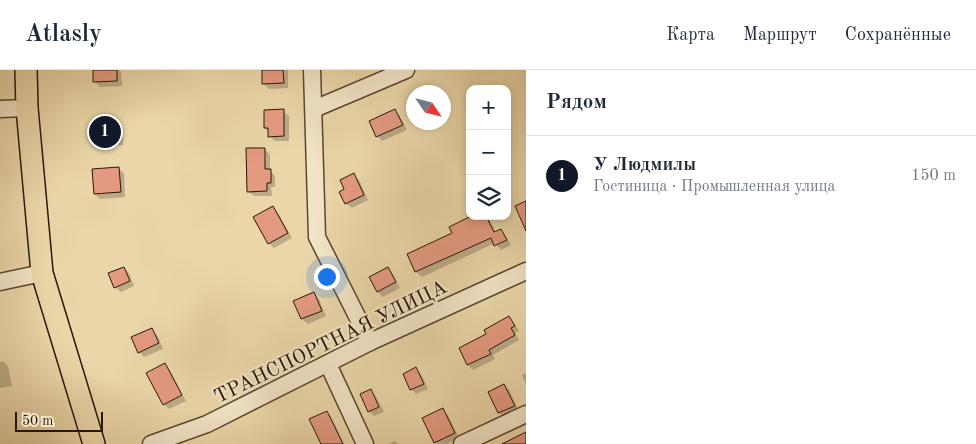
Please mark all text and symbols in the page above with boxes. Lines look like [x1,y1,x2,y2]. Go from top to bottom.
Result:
text: Atlasly [25,23,102,47]
text: Карта [666,26,715,44]
text: Маршрут [743,26,817,44]
text: Сохранённые [845,26,951,44]
north arrow [406,85,451,130]
map controls [466,85,511,220]
button: + [466,85,511,130]
text: Рядом [546,92,607,113]
pin: 1 [89,113,121,151]
button: − [466,130,511,175]
text: У Людмилы [593,156,696,175]
text: 1 [557,168,567,184]
text: 150 m [911,168,956,184]
button: layers [466,175,511,220]
text: Гостиница · Промышленная улица [593,179,835,195]
your location [314,264,340,290]
street label: ТРАНСПОРТНАЯ УЛИЦА [211,278,450,408]
scale bar [15,409,102,432]
text: 50 m [22,414,53,428]

